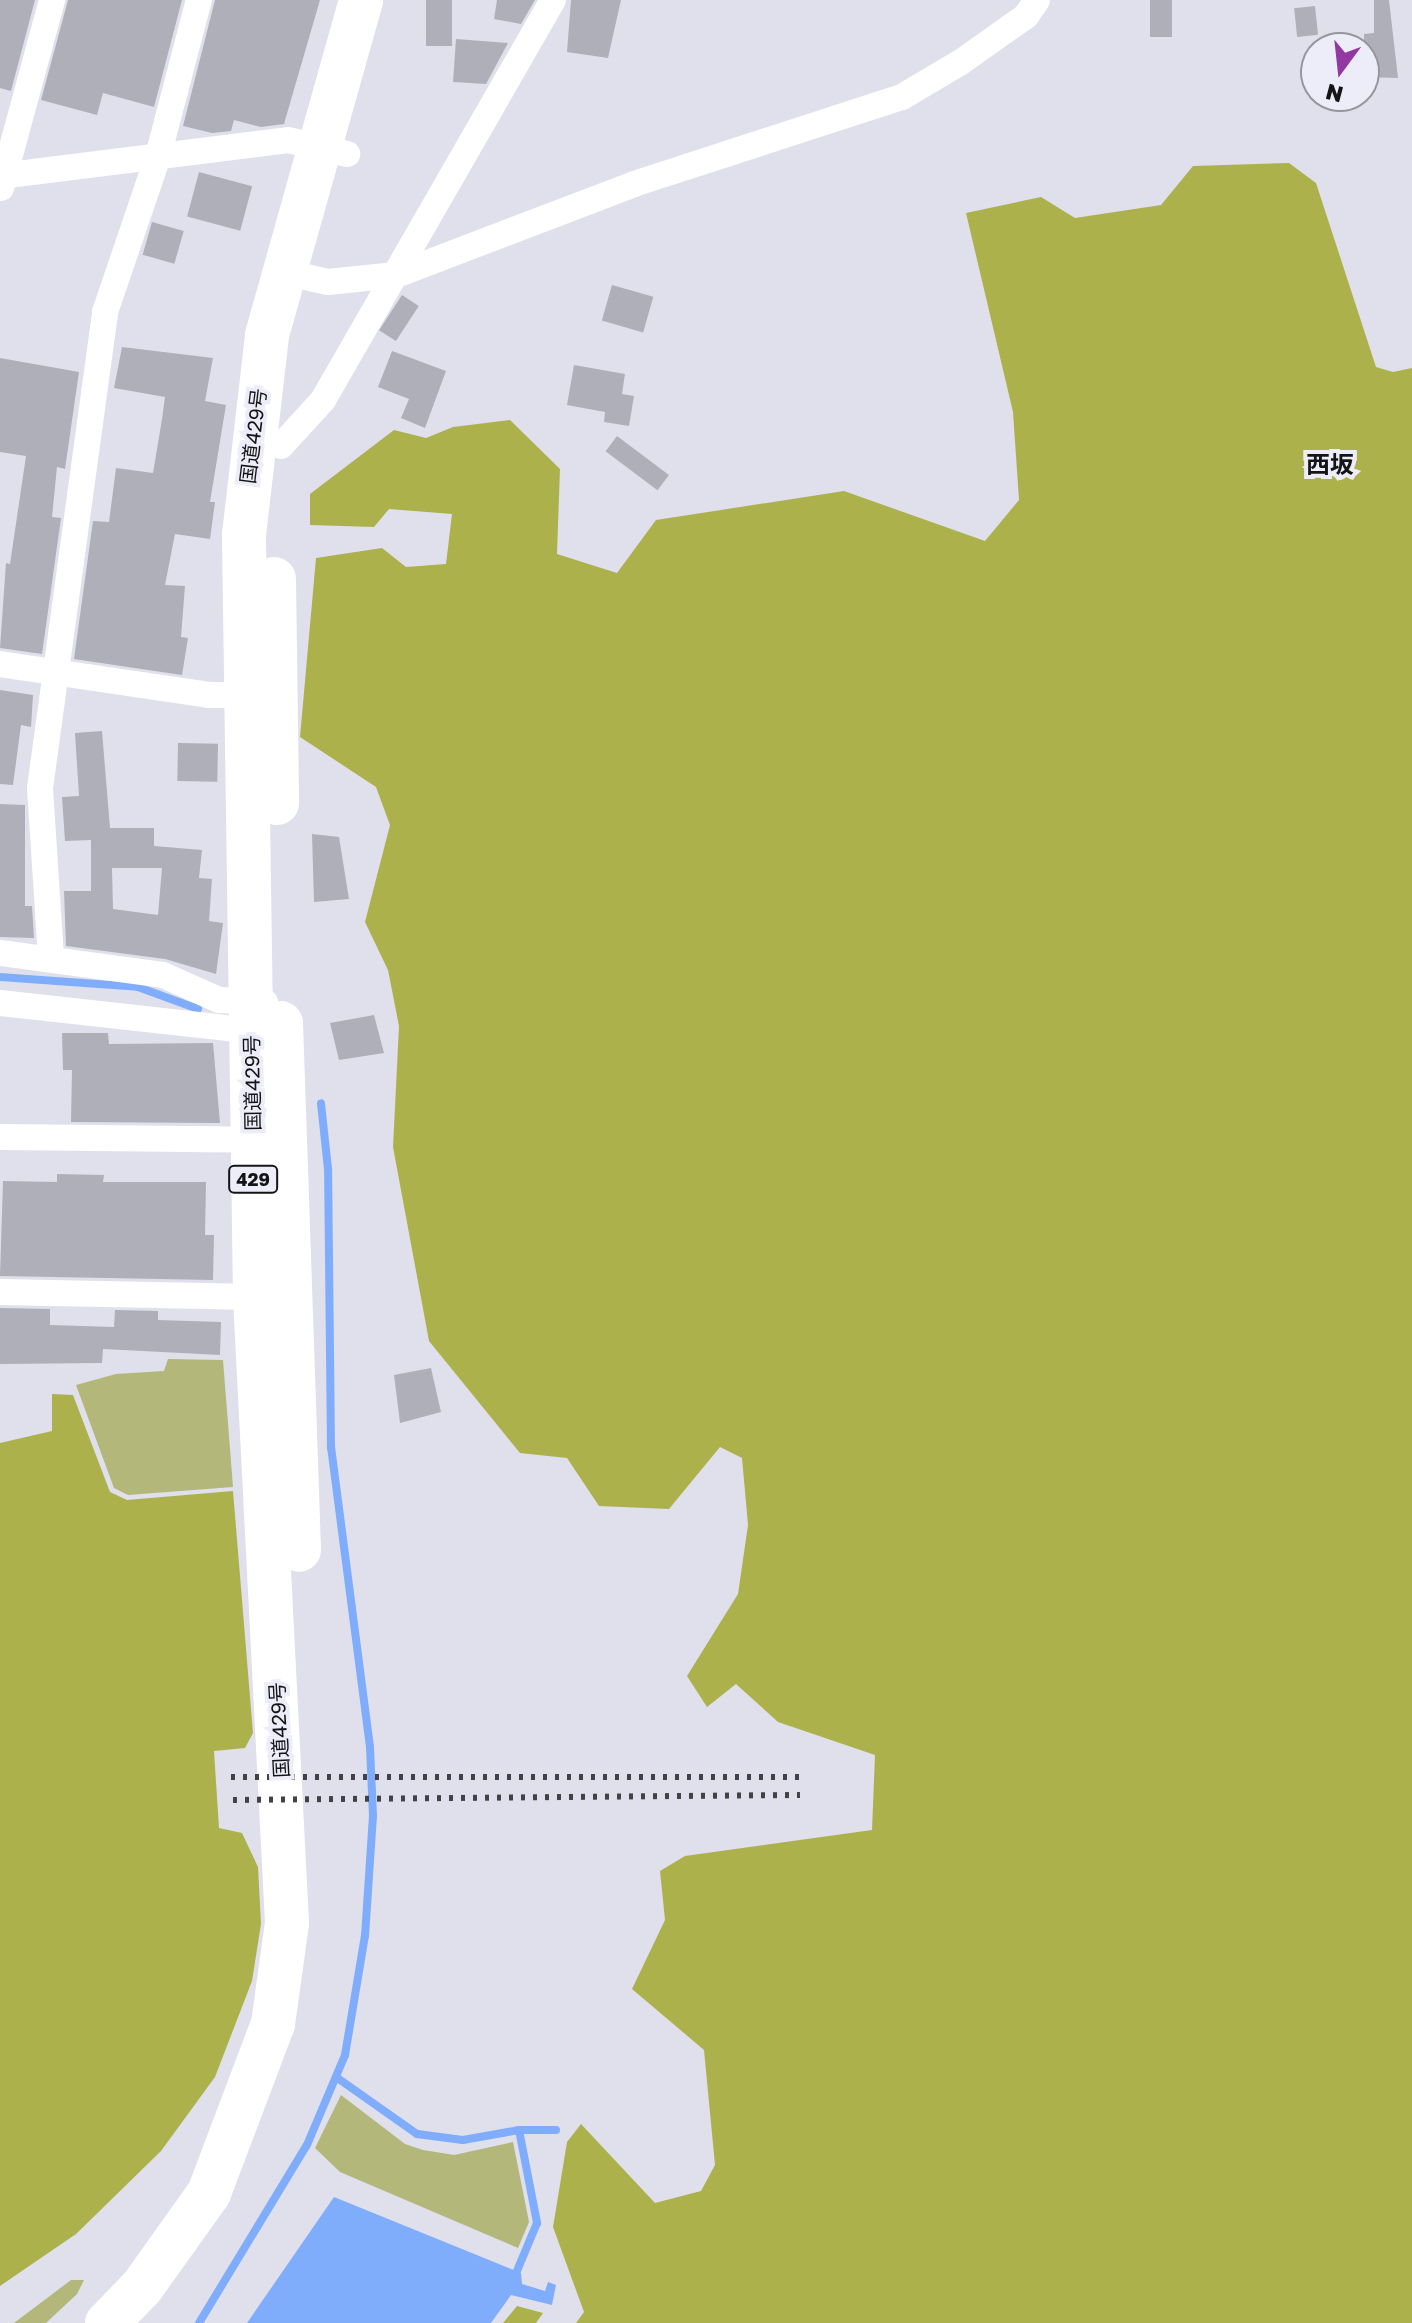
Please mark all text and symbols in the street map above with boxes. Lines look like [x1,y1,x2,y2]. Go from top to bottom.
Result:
north arrow [1300,32,1380,112]
text: N [1323,79,1346,109]
street label: 国道429号 [235,387,271,485]
district label: 西坂 [1306,450,1354,478]
street label: 国道429号 [239,1035,265,1131]
road number: 429 [227,1165,279,1193]
street label: 国道429号 [265,1681,293,1779]

